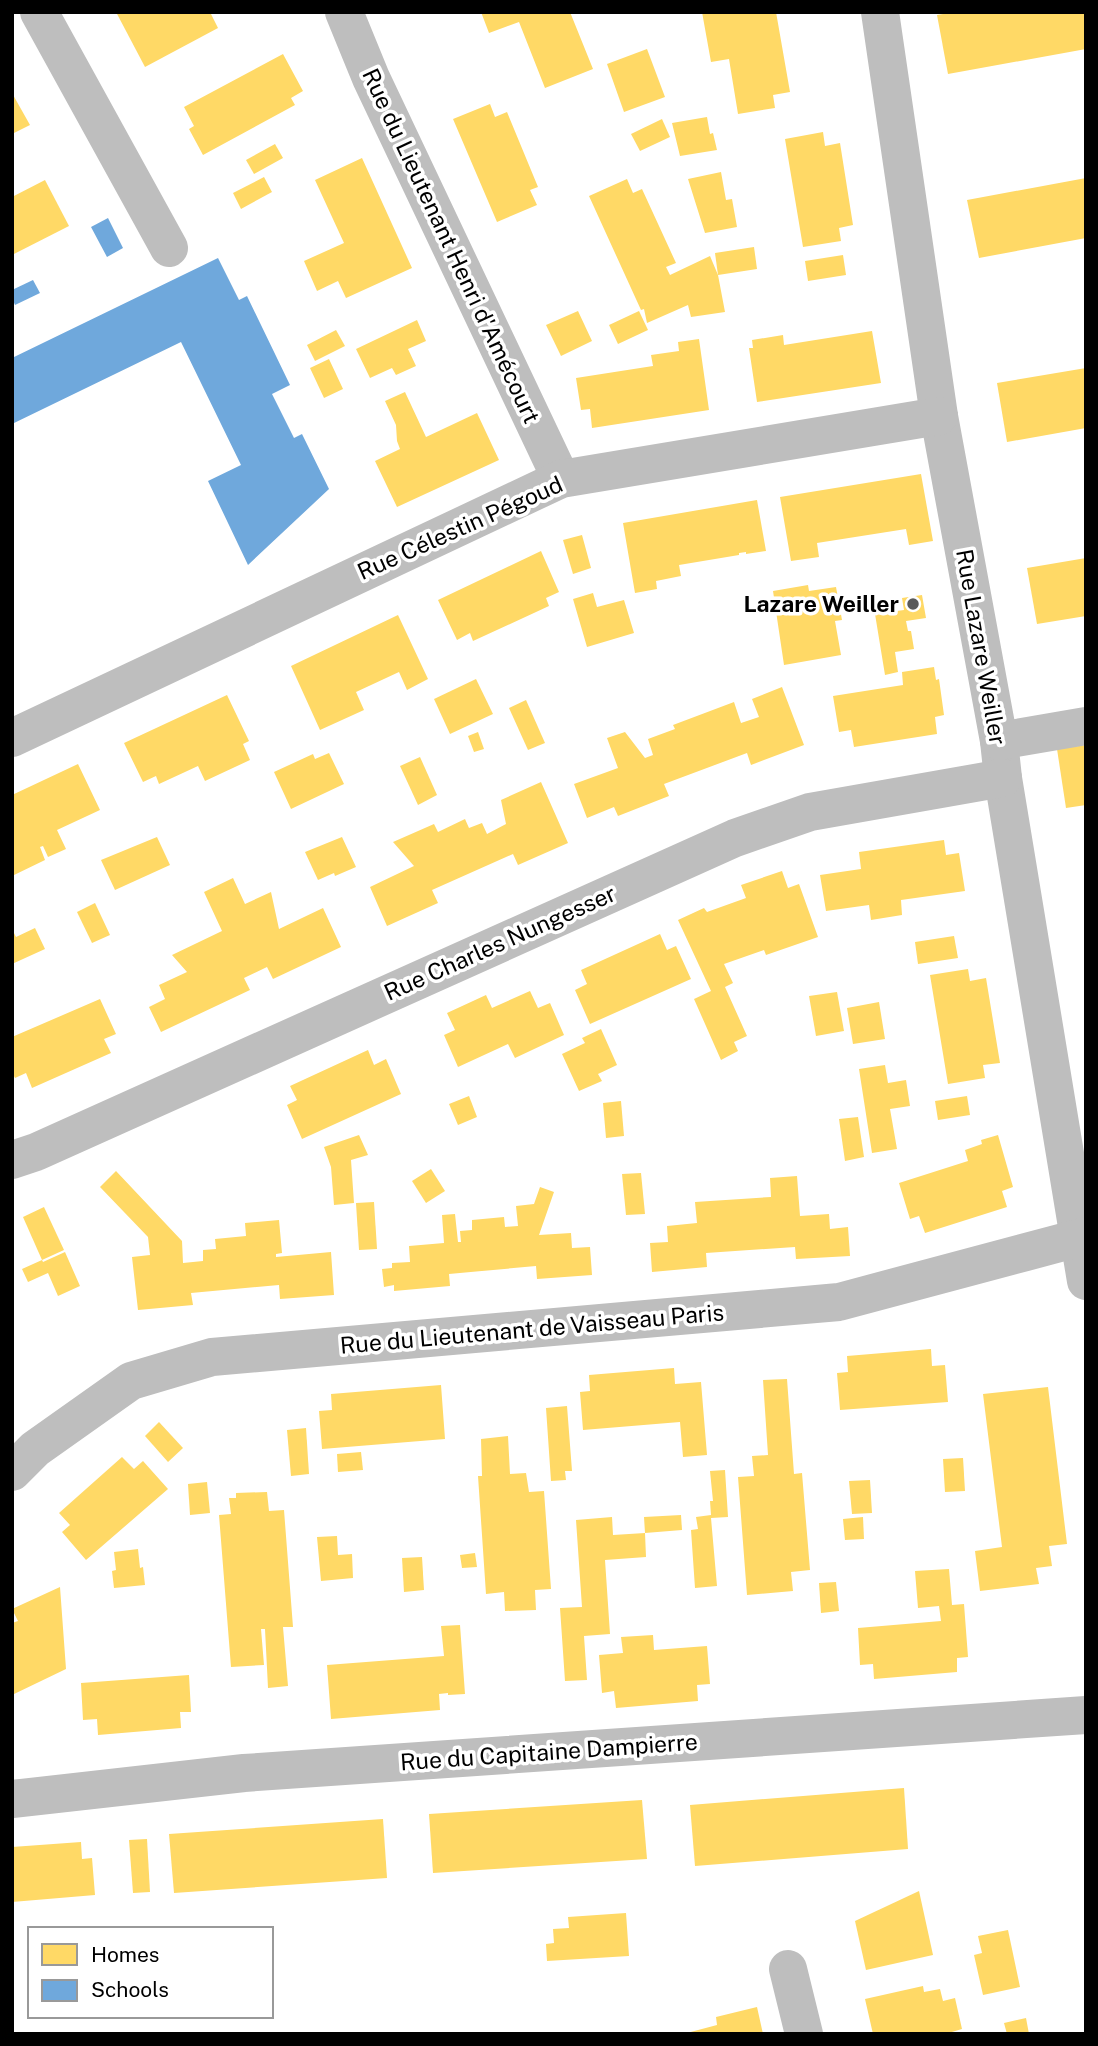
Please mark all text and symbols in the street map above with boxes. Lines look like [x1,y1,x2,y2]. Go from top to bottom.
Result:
street label: Rue du Lieutenant Henri d'Amécourt [357,64,546,428]
street label: Rue Célestin Pégoud [353,470,567,585]
street label: Rue Lazare Weiller [951,547,1012,747]
place label: Lazare Weiller [744,590,899,617]
marker: Lazare Weiller [905,596,921,612]
street label: Rue Charles Nungesser [380,879,620,1006]
street label: Rue du Lieutenant de Vaisseau Paris [339,1298,725,1359]
street label: Rue du Capitaine Dampierre [399,1728,699,1775]
legend [28,1927,273,2018]
text: Homes [91,1942,159,1967]
text: Schools [91,1977,169,2002]

